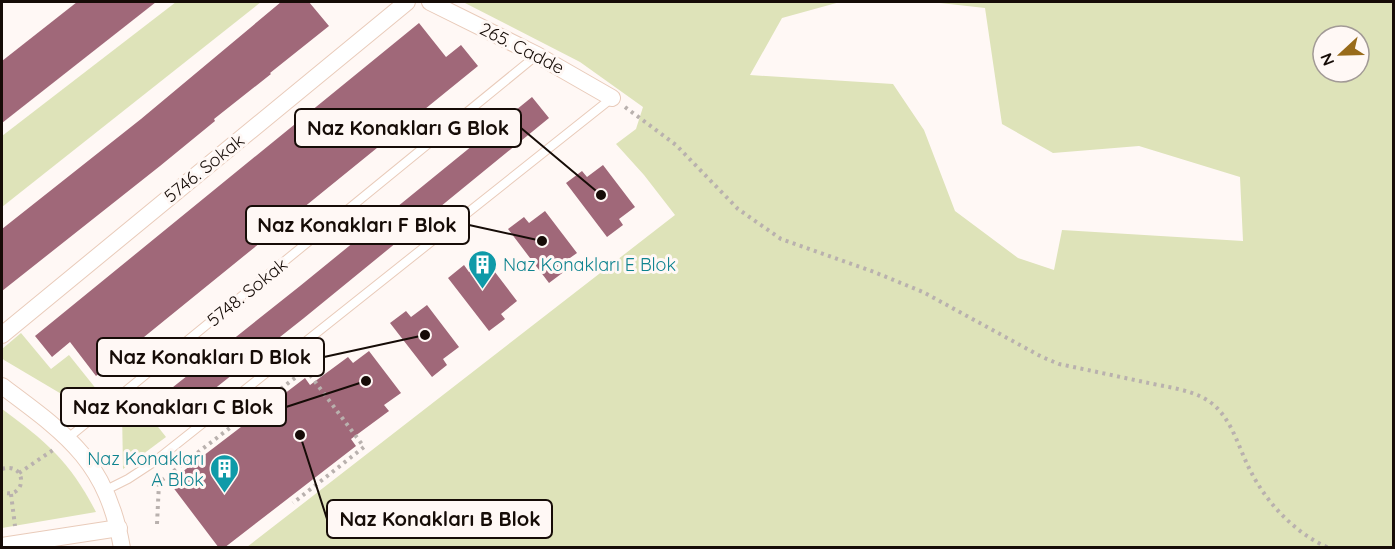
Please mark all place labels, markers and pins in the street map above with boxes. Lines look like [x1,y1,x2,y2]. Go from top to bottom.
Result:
callout: Naz Konakları G Blok [295,109,521,147]
callout: Naz Konakları F Blok [246,206,469,244]
building icon: Naz Konakları E Blok [466,248,498,290]
place label: Naz Konakları E Blok [503,253,676,276]
callout: Naz Konakları D Blok [97,338,324,376]
callout: Naz Konakları C Blok [61,388,286,426]
place label: Naz Konakları A Blok [87,447,204,491]
building icon: Naz Konakları A Blok [209,452,241,494]
callout: Naz Konakları B Blok [327,500,552,538]

